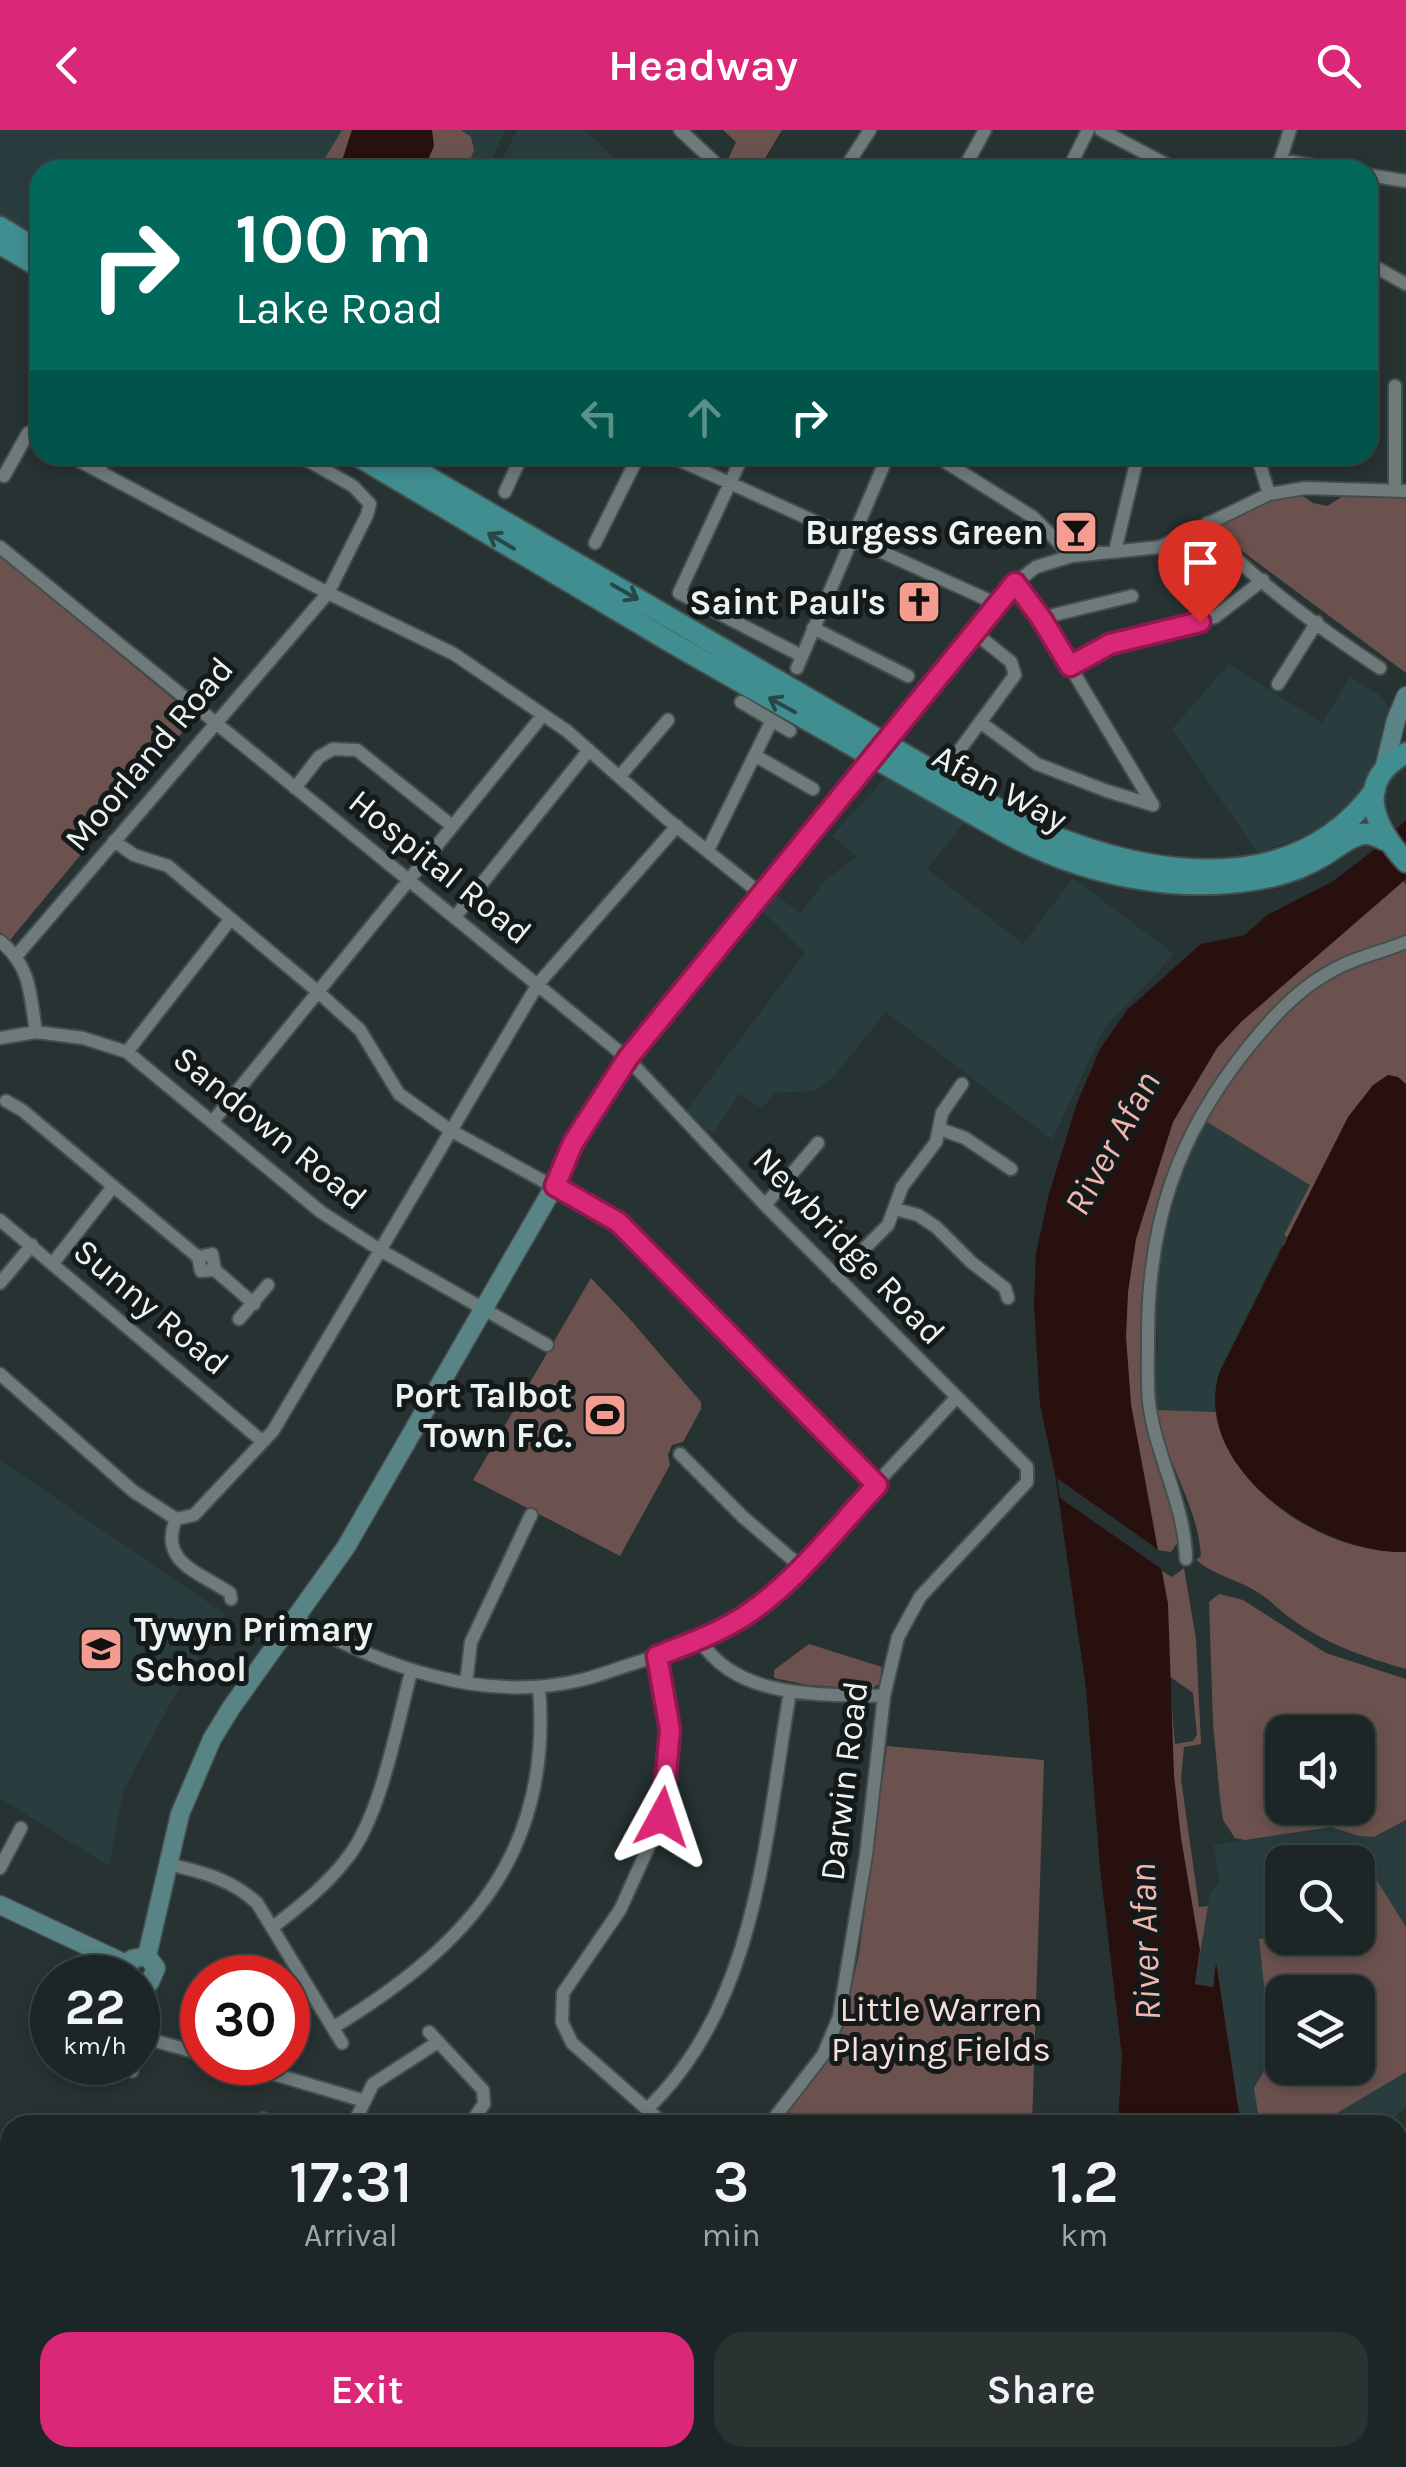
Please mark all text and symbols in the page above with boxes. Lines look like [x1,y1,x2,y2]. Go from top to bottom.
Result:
icon: back [40,38,95,93]
icon: search [1311,38,1366,93]
text: Headway [608,39,798,91]
text: 100 m [235,198,433,280]
icon: right [70,200,200,330]
text: Lake Road [235,282,444,334]
icon: left [572,390,627,445]
icon: ahead [677,390,732,445]
icon: right [782,390,837,445]
bar icon: Burgess Green [1053,509,1099,555]
place label: Burgess Green [805,512,1044,554]
pin [1158,520,1243,623]
one-way arrow [488,531,516,551]
icon: arrive [1173,535,1228,590]
church icon: Saint Paul's [896,579,942,625]
place label: Saint Paul's [689,582,886,623]
one-way arrow [610,583,639,603]
street label: Moorland Road [56,649,242,859]
one-way arrow [769,695,797,715]
street label: Afan Way [926,736,1074,840]
street label: Hospital Road [340,781,540,953]
street label: Sandown Road [165,1038,375,1218]
water label: River Afan [1054,1063,1170,1223]
street label: Newbridge Road [744,1139,954,1353]
street label: Sunny Road [65,1230,237,1384]
place label: Port Talbot Town F.C. [394,1375,572,1456]
sports icon: Port Talbot Town F.C. [582,1392,628,1438]
place label: Tywyn Primary School [134,1609,373,1690]
school or university icon: Tywyn Primary School [78,1626,124,1672]
street label: Darwin Road [811,1679,877,1883]
map controls [1265,1715,1375,2085]
button: sound [1265,1715,1375,1825]
position arrow [610,1765,714,1869]
button: search [1265,1845,1375,1955]
water label: River Afan [1120,1862,1170,2022]
speed limit sign: 30 [180,1955,310,2085]
button: layers [1265,1975,1375,2085]
text: 22 [65,1978,125,2037]
park label: Little Warren Playing Fields [831,1989,1051,2070]
text: km/h [63,2031,127,2060]
text: 17:31 [289,2147,413,2217]
text: 3 [713,2147,750,2217]
text: 1.2 [1050,2147,1119,2217]
text: Arrival [304,2217,398,2254]
text: min [702,2217,761,2254]
text: km [1060,2217,1108,2254]
button: Exit [40,2332,694,2447]
button: Share [714,2332,1368,2447]

